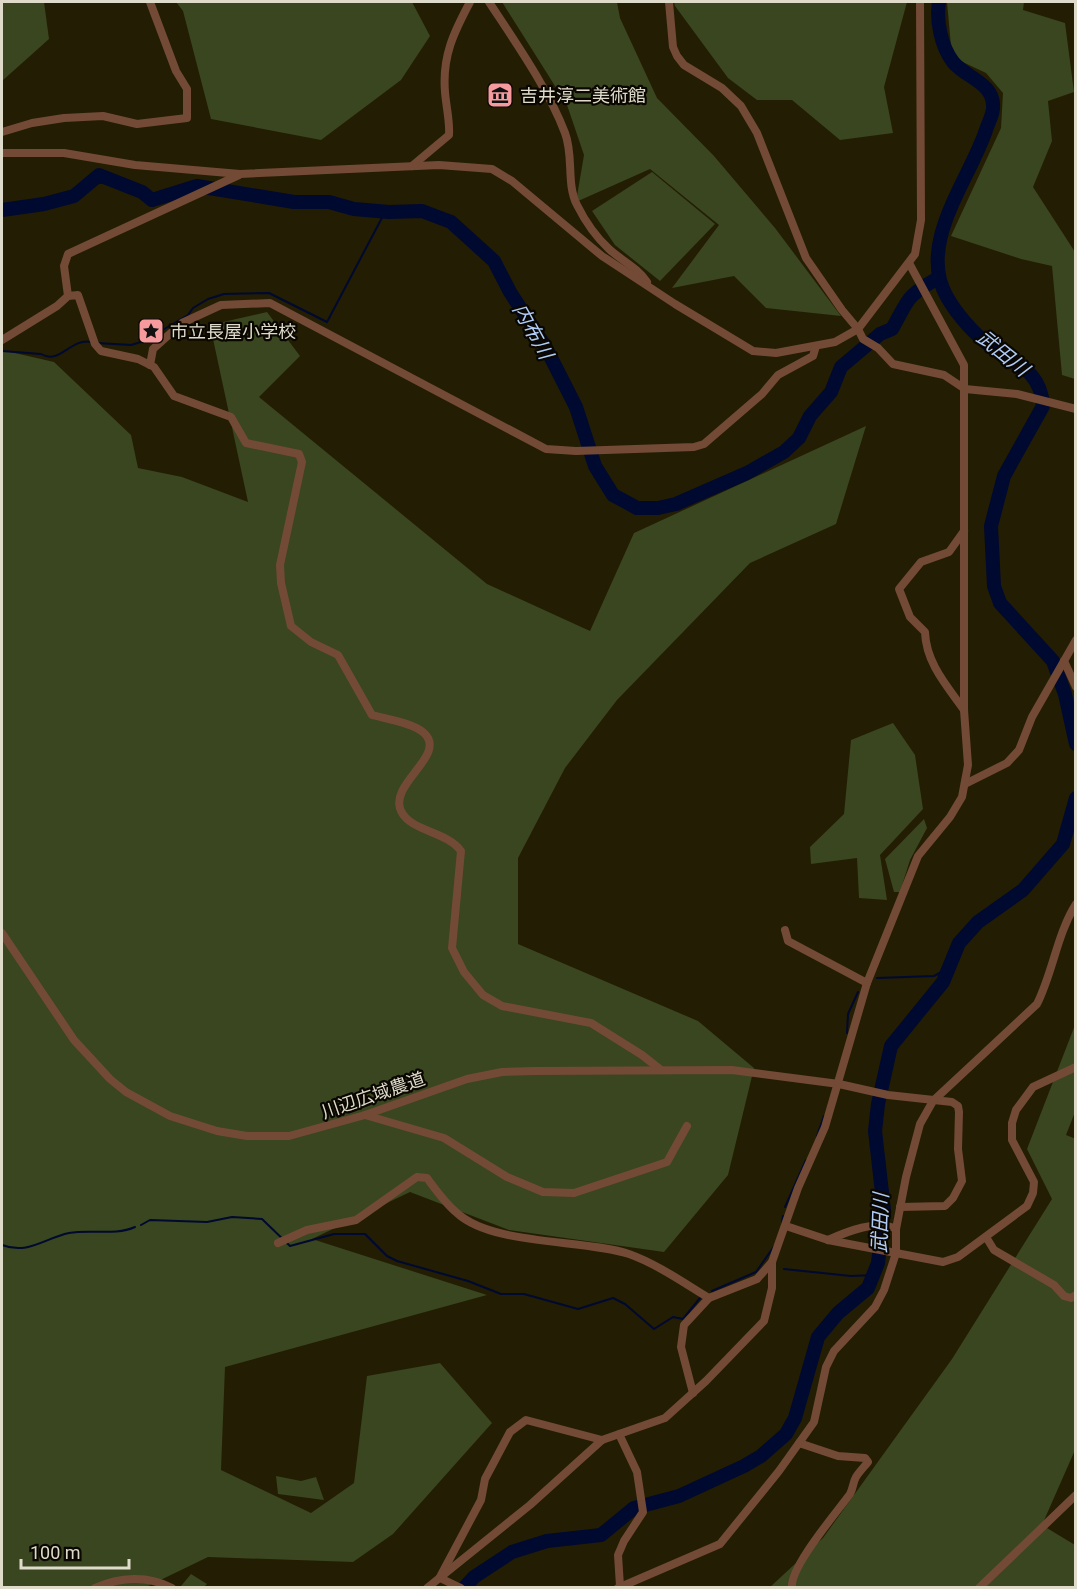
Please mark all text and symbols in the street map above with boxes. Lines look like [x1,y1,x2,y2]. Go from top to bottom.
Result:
museum icon: 吉井淳二美術館 [485,80,515,110]
place label: 吉井淳二美術館 [520,85,646,106]
water label: 内布川 [508,299,559,365]
place icon: 市立長屋小学校 [136,316,166,346]
place label: 市立長屋小学校 [170,321,296,342]
water label: 武田川 [972,325,1035,382]
street label: 川辺広域農道 [319,1067,427,1123]
water label: 武田川 [867,1191,893,1253]
scale bar [21,1532,129,1570]
text: 100 m [30,1542,81,1563]

